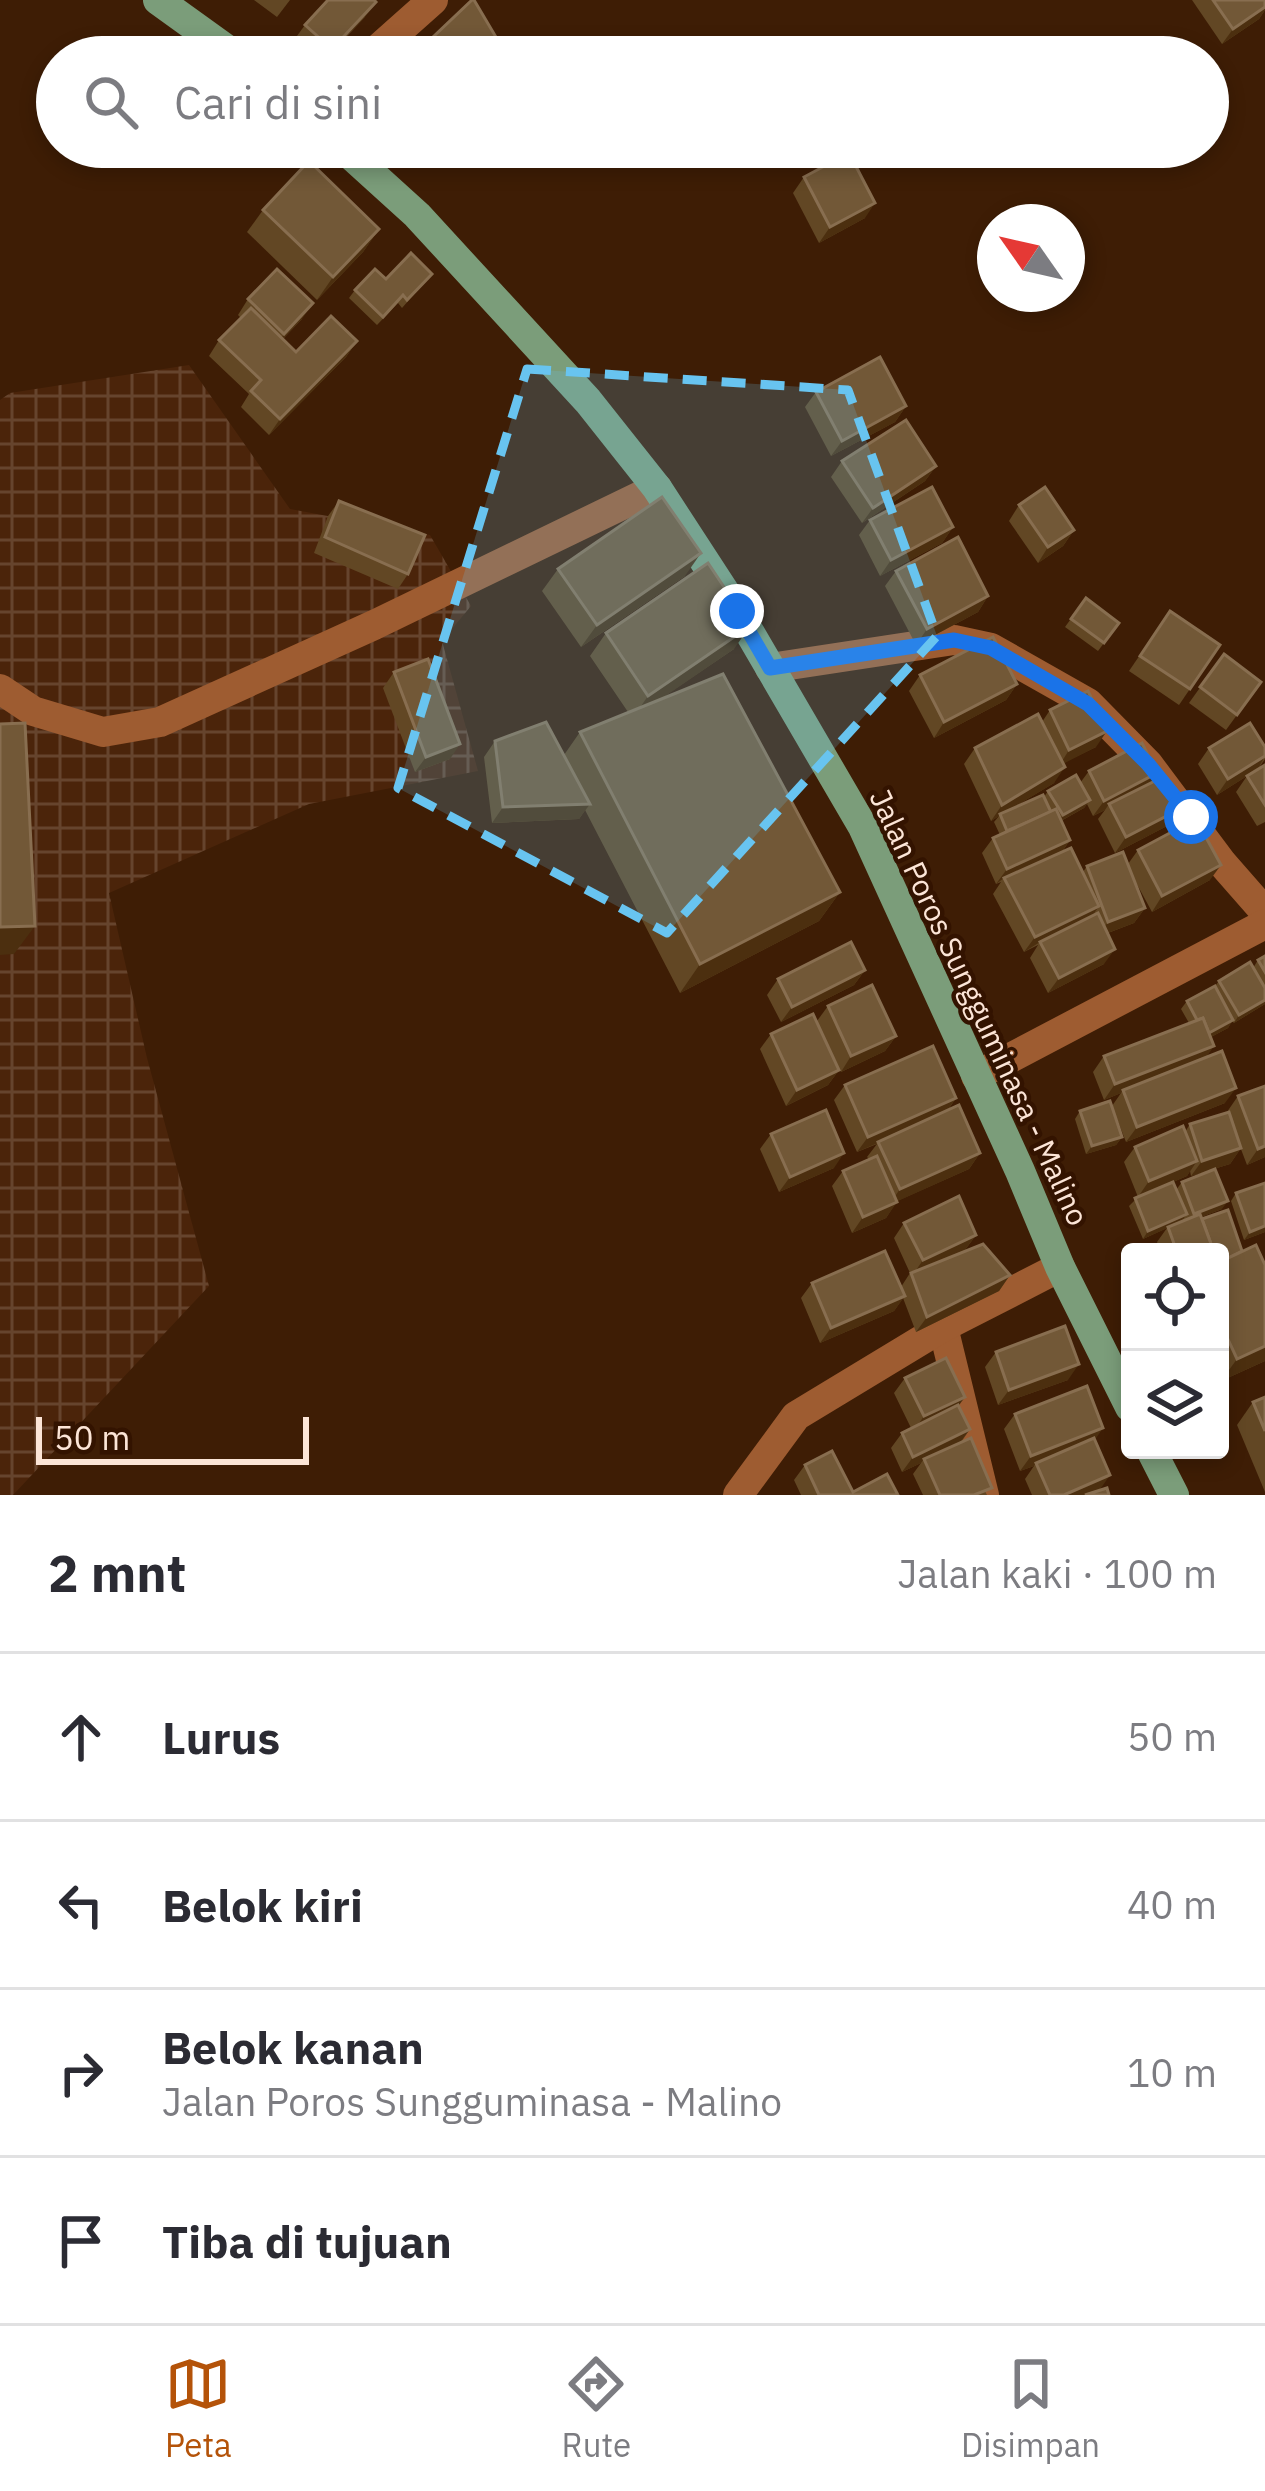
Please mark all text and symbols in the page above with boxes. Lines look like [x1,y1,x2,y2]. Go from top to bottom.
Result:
search box [36,36,1229,168]
icon: search [78,69,144,135]
text: Cari di sini [174,73,382,131]
north arrow [977,204,1085,312]
route end [710,584,764,638]
street label: Jalan Poros Sungguminasa - Malino [862,783,1098,1231]
route start [1164,790,1218,844]
map controls [1121,1243,1229,1459]
button: locate [1121,1243,1229,1351]
button: layers [1121,1351,1229,1459]
scale bar [36,1411,309,1464]
text: 50 m [54,1416,130,1459]
text: 2 mnt [48,1540,186,1606]
text: Jalan kaki · 100 m [897,1548,1217,1599]
icon: ahead [48,1704,114,1770]
text: Lurus [162,1708,280,1766]
text: 50 m [1127,1711,1217,1762]
icon: left [48,1872,114,1938]
text: Belok kiri [162,1876,363,1934]
text: 40 m [1127,1879,1217,1930]
text: Belok kanan [162,2018,424,2076]
icon: right [48,2040,114,2106]
text: 10 m [1127,2047,1217,2098]
text: Jalan Poros Sungguminasa - Malino [162,2076,782,2127]
icon: arrive [48,2208,114,2274]
text: Tiba di tujuan [162,2212,452,2270]
tab: Peta [165,2351,232,2466]
tab: Rute [562,2351,631,2466]
tab: Disimpan [961,2351,1100,2466]

